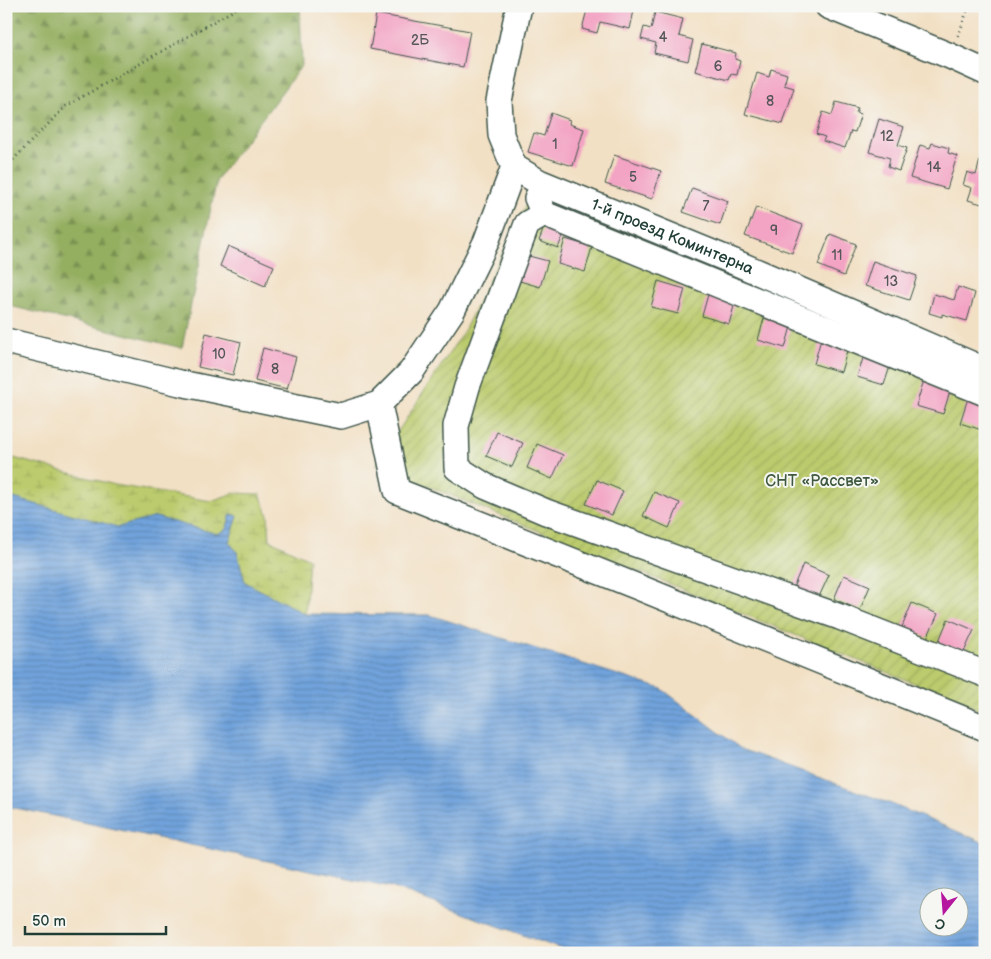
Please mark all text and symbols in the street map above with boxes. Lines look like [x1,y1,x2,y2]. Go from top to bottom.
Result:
house number: 4 [659,29,668,46]
house number: 2Б [411,32,429,49]
house number: 6 [714,58,723,75]
house number: 8 [766,93,774,110]
house number: 12 [880,128,895,145]
house number: 1 [552,136,558,153]
house number: 14 [927,159,941,176]
house number: 5 [629,169,637,186]
street label: 1-й проезд Коминтерна [588,195,757,279]
house number: 7 [703,198,710,215]
house number: 9 [770,222,778,239]
house number: 11 [832,247,842,264]
house number: 13 [884,273,898,290]
house number: 10 [212,346,226,363]
house number: 8 [271,361,279,378]
park label: СНТ «Рассвет» [765,472,879,491]
north arrow [918,886,968,936]
scale bar [25,904,166,936]
text: 50 m [32,912,66,931]
text: С [933,914,947,934]

